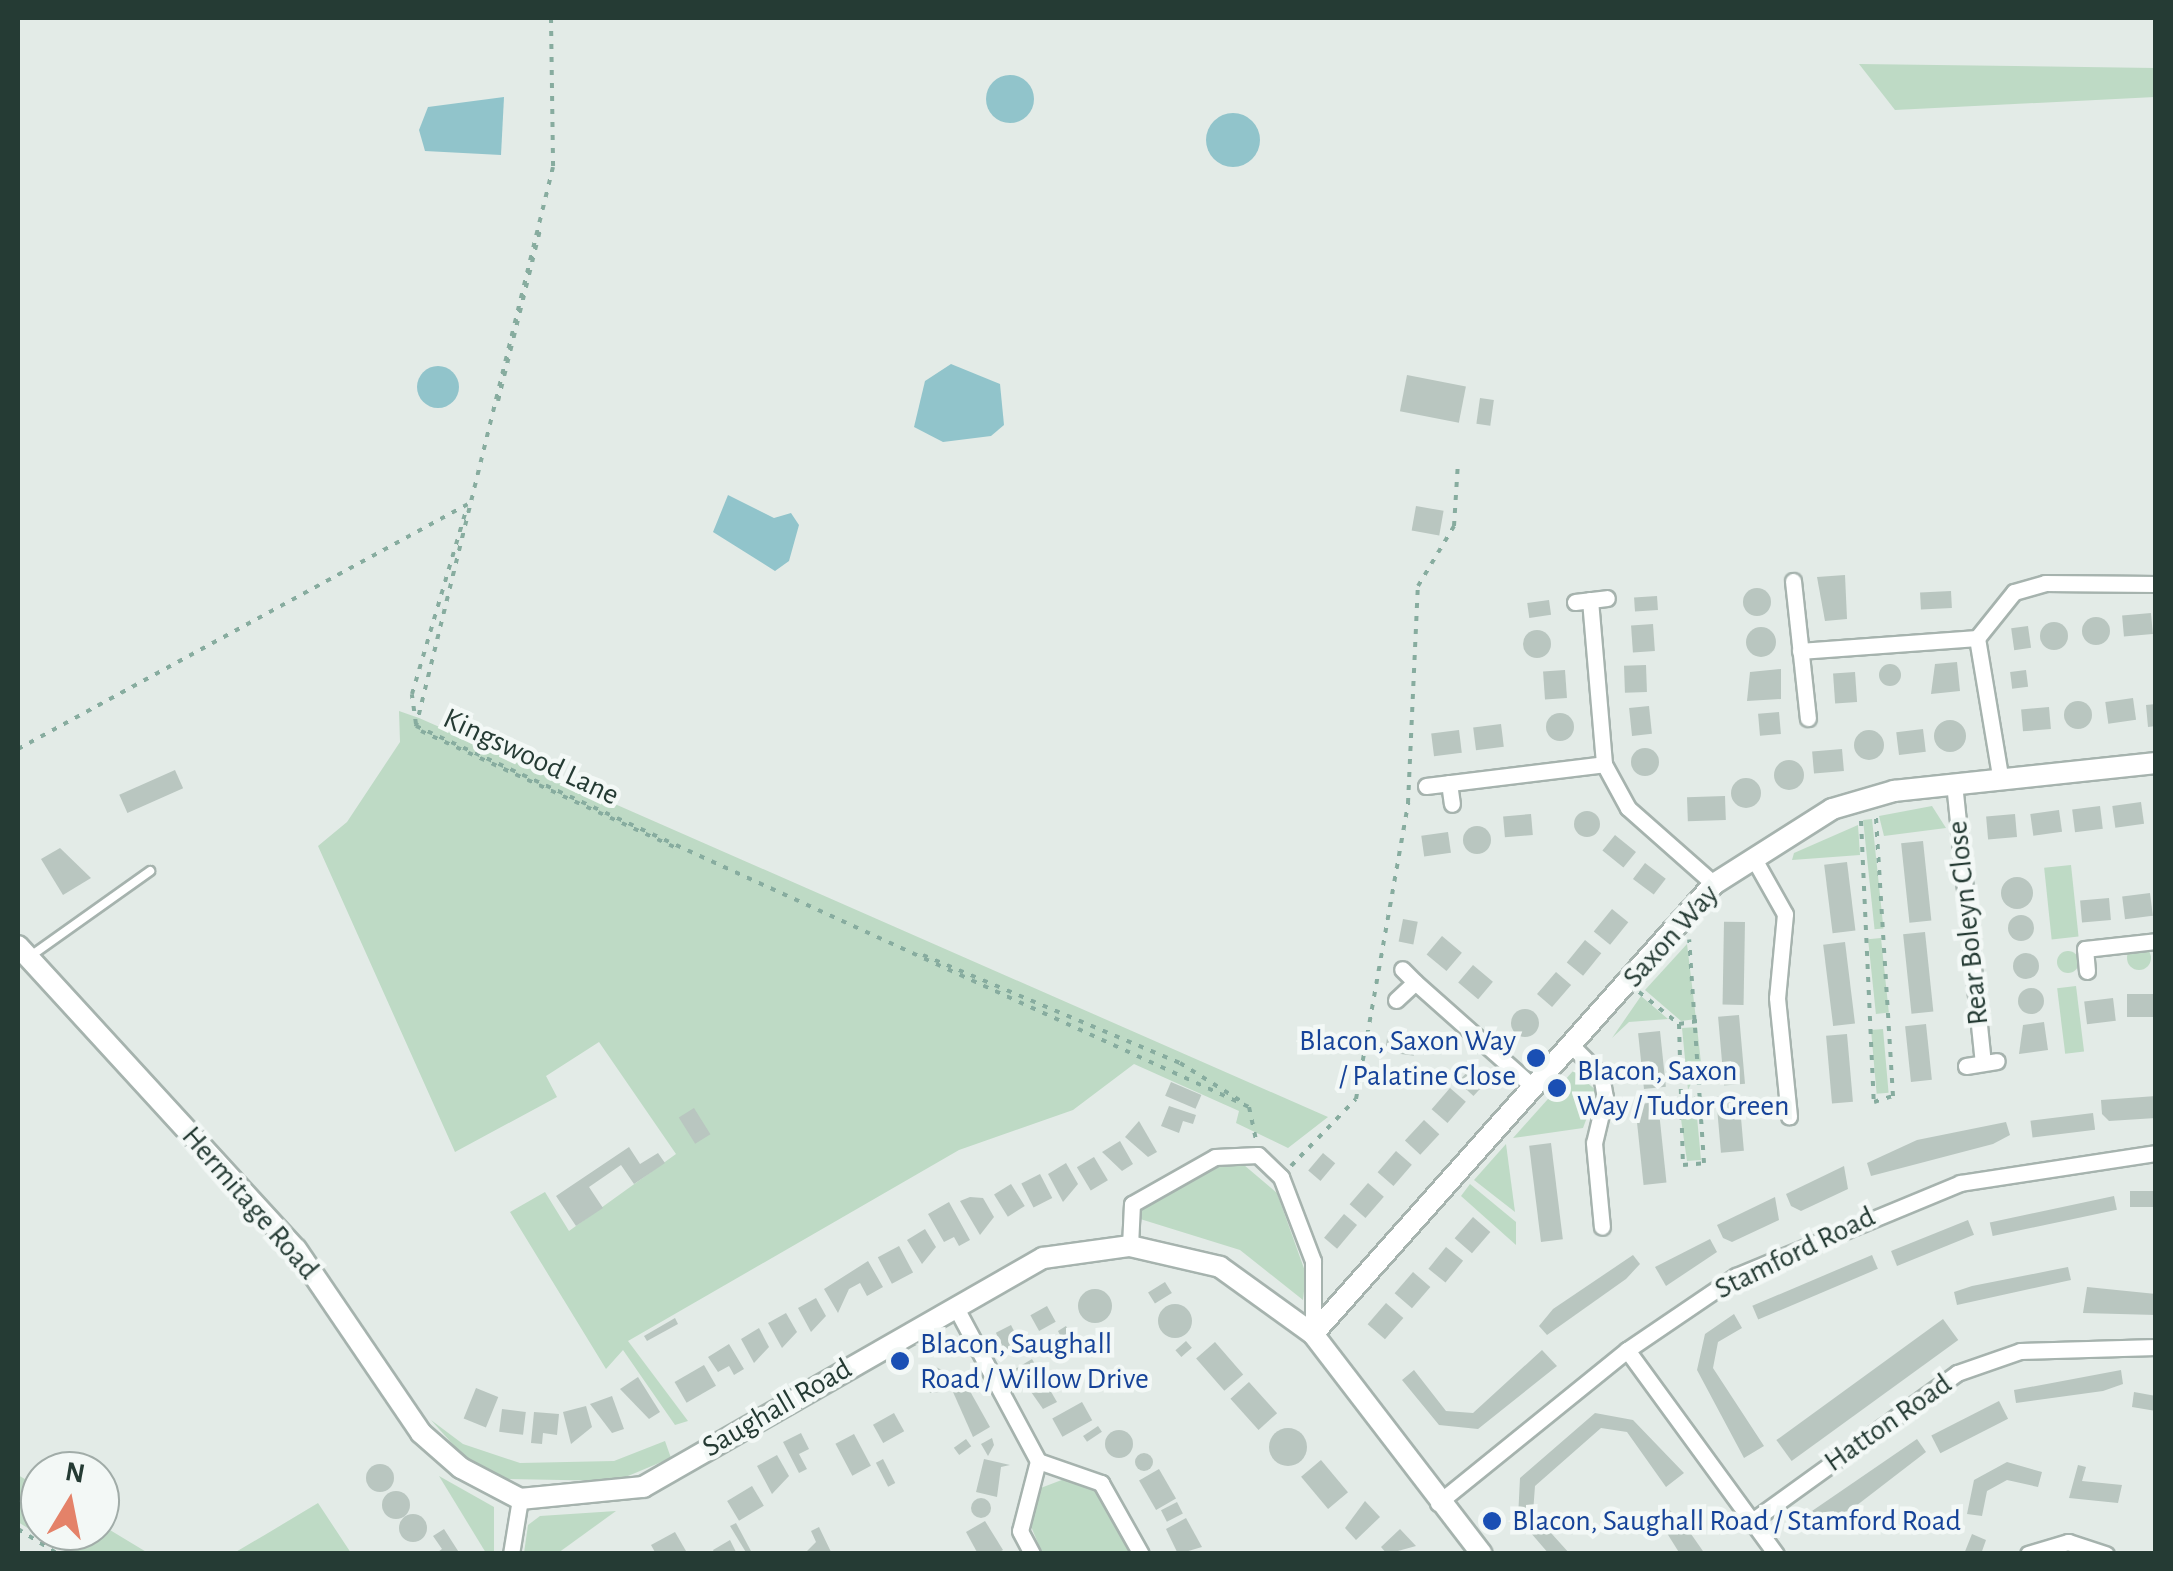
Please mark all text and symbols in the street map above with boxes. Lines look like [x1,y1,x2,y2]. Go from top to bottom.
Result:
street label: Kingswood Lane [437,701,625,813]
street label: Rear Boleyn Close [1939,819,1997,1027]
street label: Saxon Way [1615,877,1727,995]
place label: Blacon, Saxon Way / Palatine Close [1299,1023,1516,1094]
marker: Blacon, Saxon Way / Palatine Close [1525,1047,1547,1069]
place label: Blacon, Saxon Way / Tudor Green [1577,1053,1790,1124]
marker: Blacon, Saxon Way / Tudor Green [1546,1077,1568,1099]
street label: Hermitage Road [174,1119,326,1287]
street label: Stamford Road [1709,1199,1881,1307]
place label: Blacon, Saughall Road / Willow Drive [920,1326,1149,1396]
marker: Blacon, Saughall Road / Willow Drive [889,1350,911,1372]
street label: Saughall Road [696,1351,858,1465]
street label: Hatton Road [1817,1366,1959,1480]
north arrow [20,1451,120,1551]
text: N [63,1458,87,1489]
place label: Blacon, Saughall Road / Stamford Road [1512,1503,1961,1539]
marker: Blacon, Saughall Road / Stamford Road [1481,1510,1503,1532]

